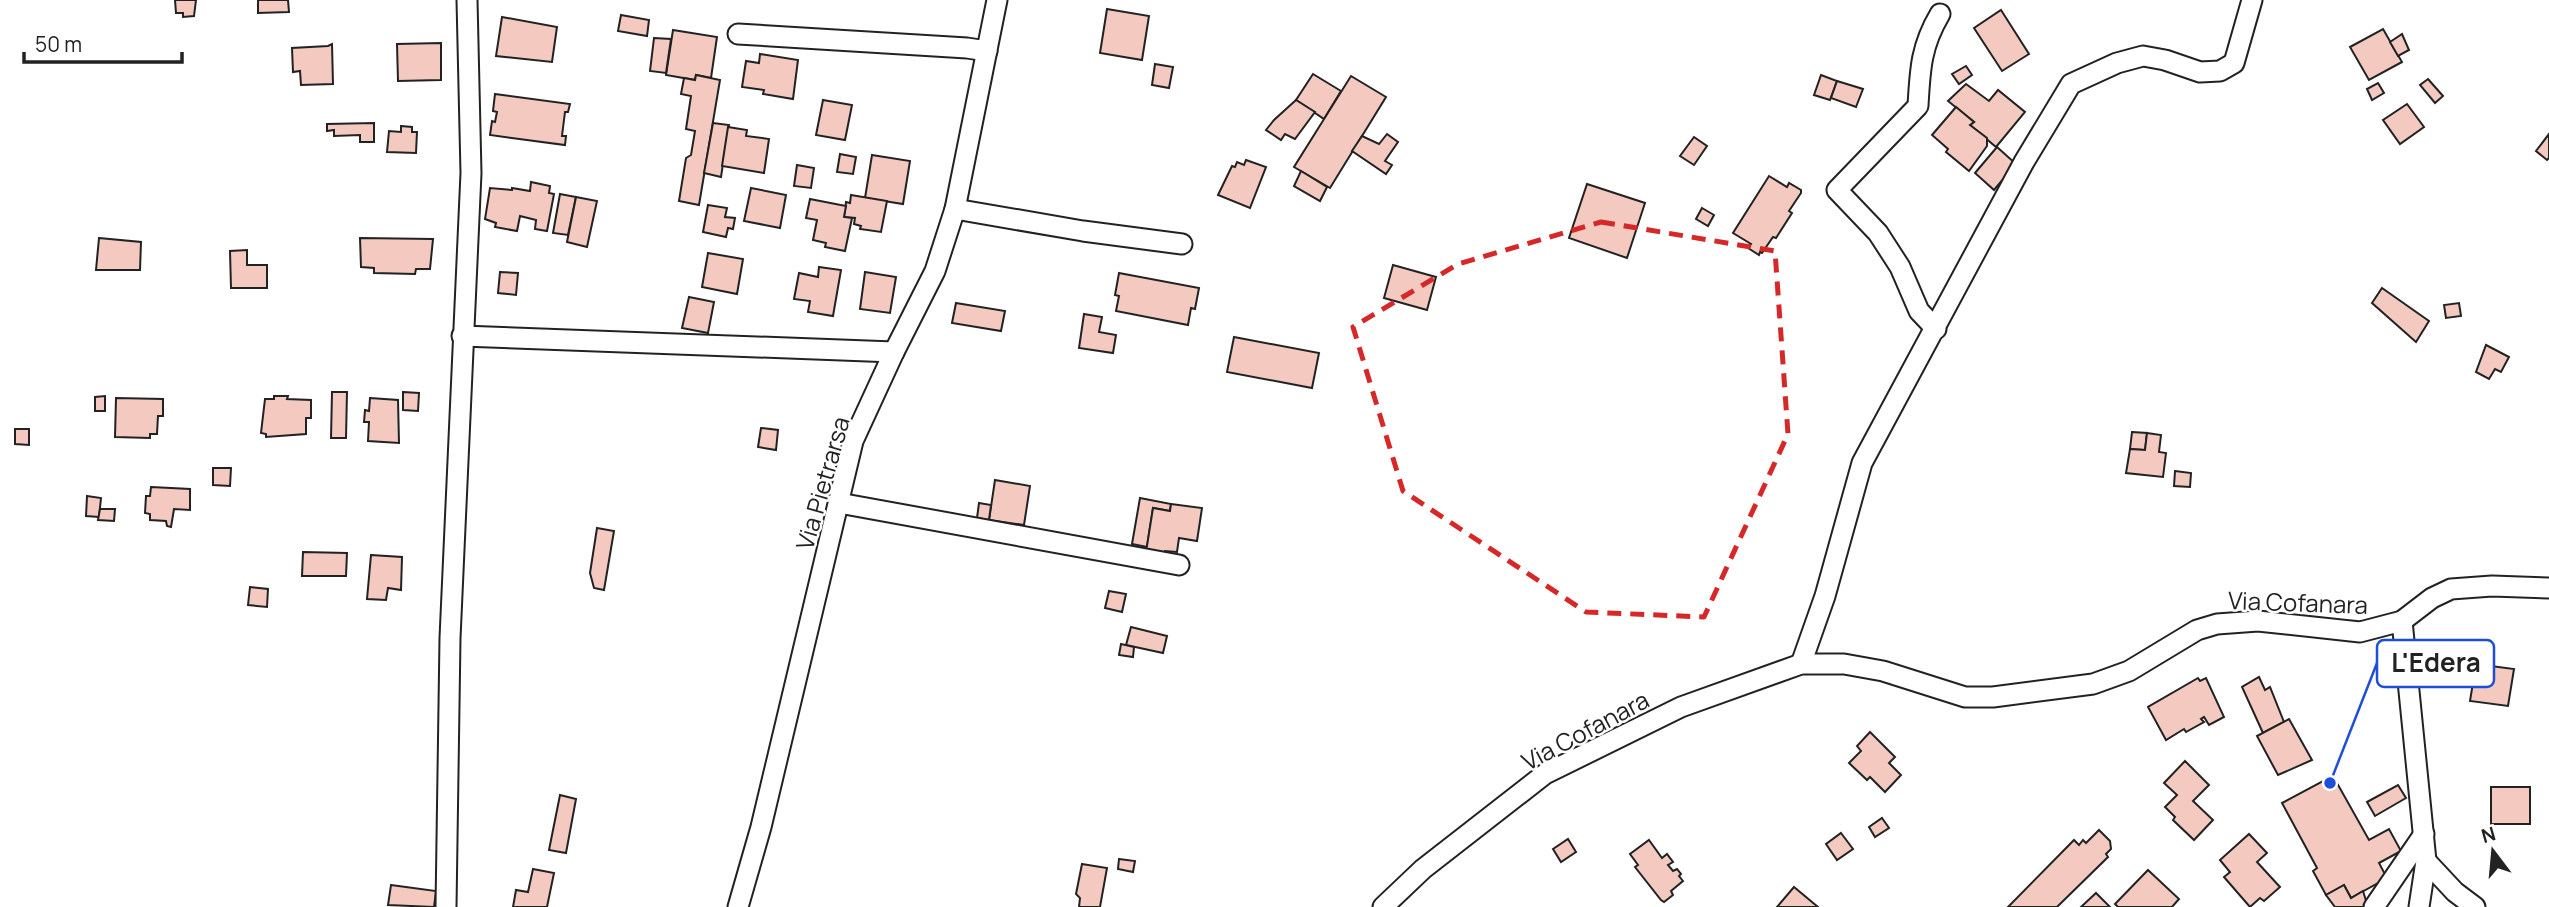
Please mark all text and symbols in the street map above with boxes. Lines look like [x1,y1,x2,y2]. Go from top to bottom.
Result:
scale bar [24,21,182,65]
text: 50 m [35,30,82,58]
street label: Via Pietrarsa [787,413,857,553]
street label: Via Cofanara [2228,583,2368,621]
callout: L'Edera [2377,640,2494,687]
text: L'Edera [2391,644,2481,680]
street label: Via Cofanara [1516,683,1654,777]
north arrow [2458,816,2528,886]
text: N [2478,820,2498,849]

